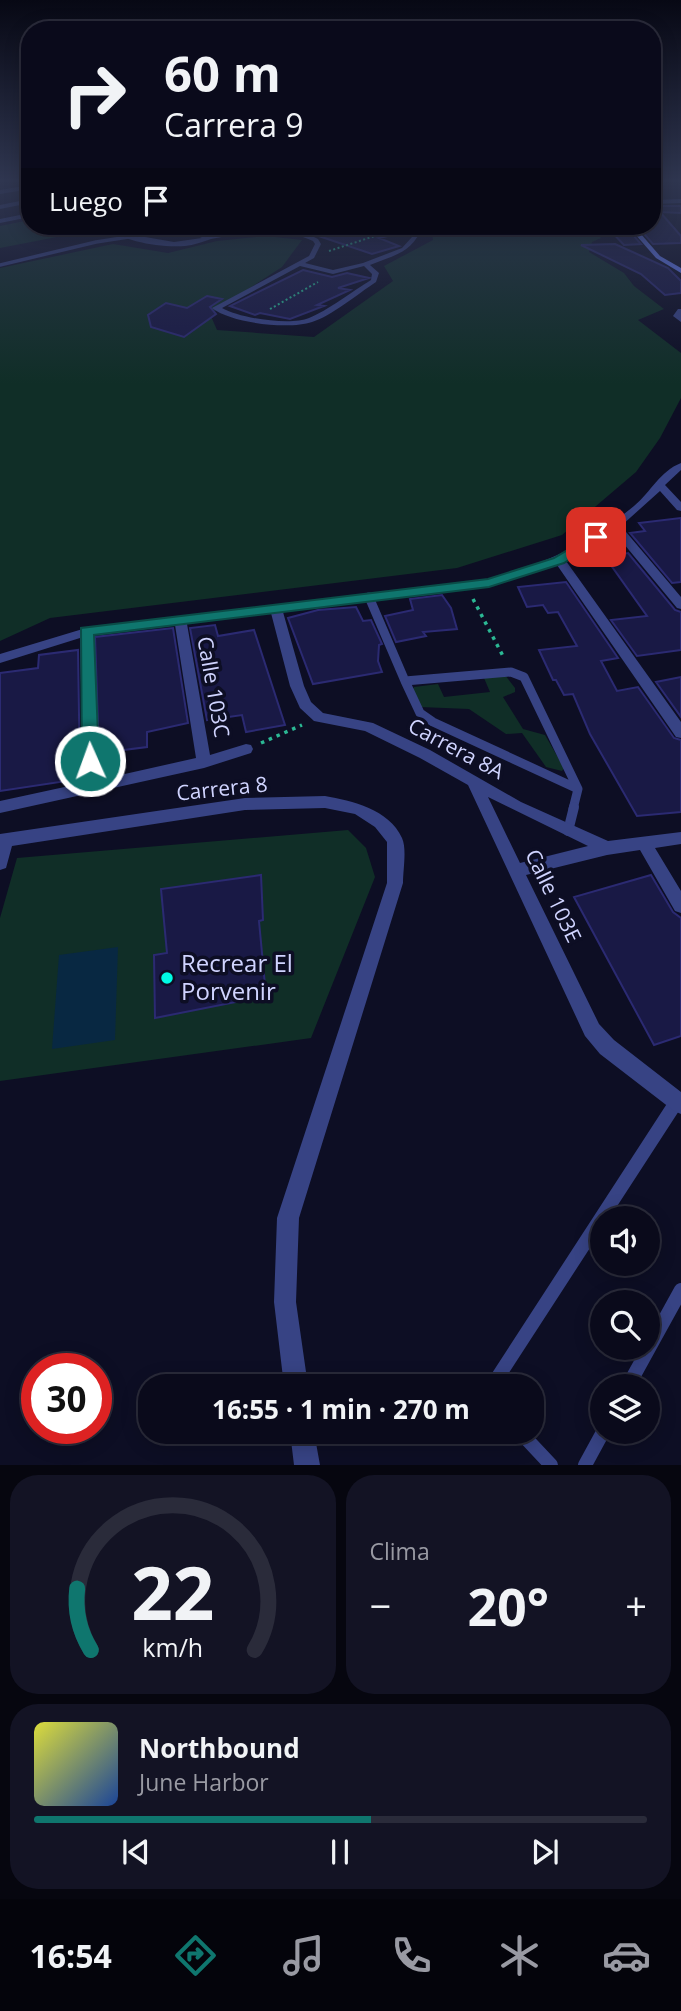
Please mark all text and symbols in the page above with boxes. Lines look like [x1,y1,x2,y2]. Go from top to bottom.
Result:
text: 60 m [164,40,281,106]
icon: right [49,49,140,140]
text: Carrera 9 [164,103,304,146]
icon: arrive [137,182,175,220]
text: Luego [49,183,123,219]
pin [566,507,626,567]
icon: arrive [577,518,615,556]
street label: Calle 103C [191,634,237,739]
street label: Carrera 8A [404,711,510,785]
position arrow [53,724,127,798]
street label: Carrera 8 [175,769,269,807]
street label: Calle 103E [519,844,588,947]
place label: Recrear El Porvenir [181,946,293,1007]
marker: Recrear El Porvenir [159,970,175,986]
map controls [590,1206,660,1444]
button: sound [590,1206,660,1276]
button: search [590,1290,660,1360]
speed limit sign: 30 [21,1353,112,1444]
button: layers [590,1374,660,1444]
text: 16:55 · 1 min · 270 m [212,1391,470,1427]
text: Clima [370,1535,430,1567]
text: 22 [131,1543,214,1642]
text: 20° [467,1570,549,1641]
text: − [370,1579,391,1631]
text: + [625,1579,647,1631]
text: km/h [142,1630,203,1664]
text: Northbound [139,1730,300,1766]
text: June Harbor [139,1766,269,1798]
icon: previous [117,1833,155,1871]
icon: pause [321,1833,359,1871]
icon: next [526,1833,564,1871]
icon: directions [171,1931,220,1980]
icon: music [279,1931,328,1980]
icon: phone [387,1931,436,1980]
icon: climate [495,1931,544,1980]
icon: car [602,1931,651,1980]
text: 16:54 [29,1934,112,1977]

